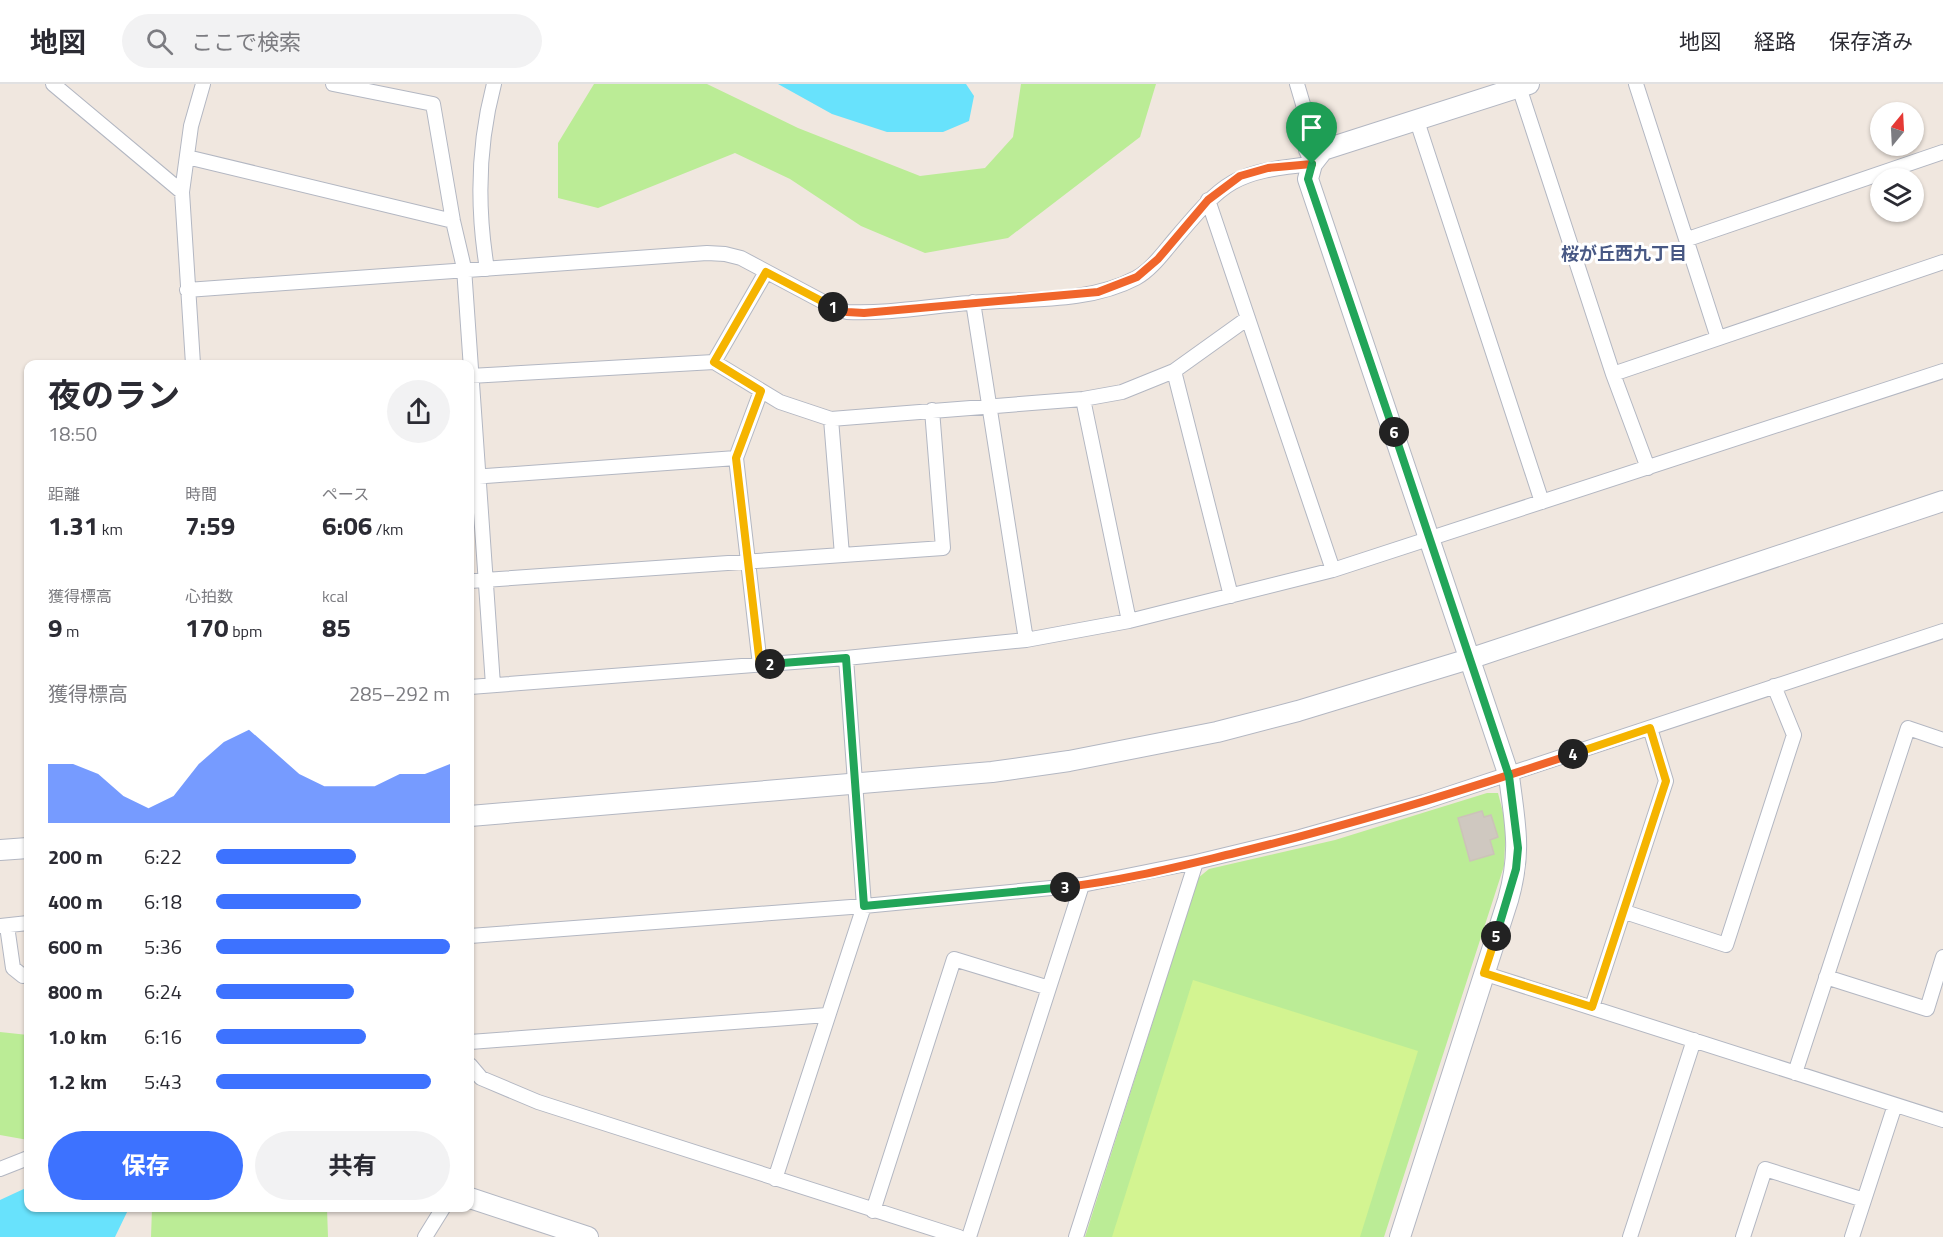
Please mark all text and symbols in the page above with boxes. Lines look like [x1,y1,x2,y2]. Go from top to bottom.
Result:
search box [122,14,542,68]
text: 地図 [30,20,86,63]
icon: search [143,25,176,58]
text: ここで検索 [191,25,301,59]
text: 地図 [1679,25,1721,57]
text: 経路 [1754,25,1796,57]
text: 保存済み [1829,25,1913,57]
pin [1286,102,1337,164]
north arrow [1870,102,1924,156]
map controls [1870,102,1924,222]
icon: arrive [1295,111,1328,144]
button: layers [1870,168,1924,222]
district label: 桜が丘西九丁目 [1561,240,1687,267]
pin: 1 [818,292,848,322]
text: 1 [829,295,837,319]
text: 夜のラン [48,370,180,420]
button: share [387,380,450,443]
pin: 6 [1379,417,1409,447]
text: 18:50 [48,418,97,449]
text: 6 [1390,420,1398,444]
text: 距離 [48,482,80,506]
text: 時間 [185,482,217,506]
text: ペース [322,482,369,506]
text: 1.31 [48,506,98,545]
text: 7:59 [185,506,235,545]
text: 6:06 [322,506,372,545]
text: km [98,517,123,541]
text: /km [372,517,404,541]
text: 獲得標高 [48,584,112,608]
text: 心拍数 [185,584,233,608]
text: kcal [322,584,348,608]
text: 9 [48,608,63,647]
text: 170 [185,608,229,647]
text: 85 [322,608,351,647]
text: m [63,619,79,643]
text: bpm [229,619,262,643]
pin: 2 [755,649,785,679]
text: 2 [766,652,774,676]
text: 獲得標高 [48,678,128,709]
text: 285–292 m [349,678,450,709]
pin: 4 [1558,739,1588,769]
text: 4 [1569,742,1577,766]
text: 200 m [48,841,103,872]
text: 6:22 [144,841,182,872]
pin: 3 [1050,872,1080,902]
text: 3 [1061,875,1069,899]
text: 400 m [48,886,103,917]
text: 6:18 [144,886,182,917]
pin: 5 [1481,921,1511,951]
text: 5 [1492,924,1500,948]
text: 600 m [48,931,103,962]
text: 5:36 [144,931,182,962]
text: 800 m [48,976,103,1007]
text: 6:24 [144,976,182,1007]
text: 1.0 km [48,1021,107,1052]
text: 6:16 [144,1021,182,1052]
text: 1.2 km [48,1066,107,1097]
text: 5:43 [144,1066,182,1097]
button: 保存 [48,1131,243,1200]
button: 共有 [255,1131,450,1200]

